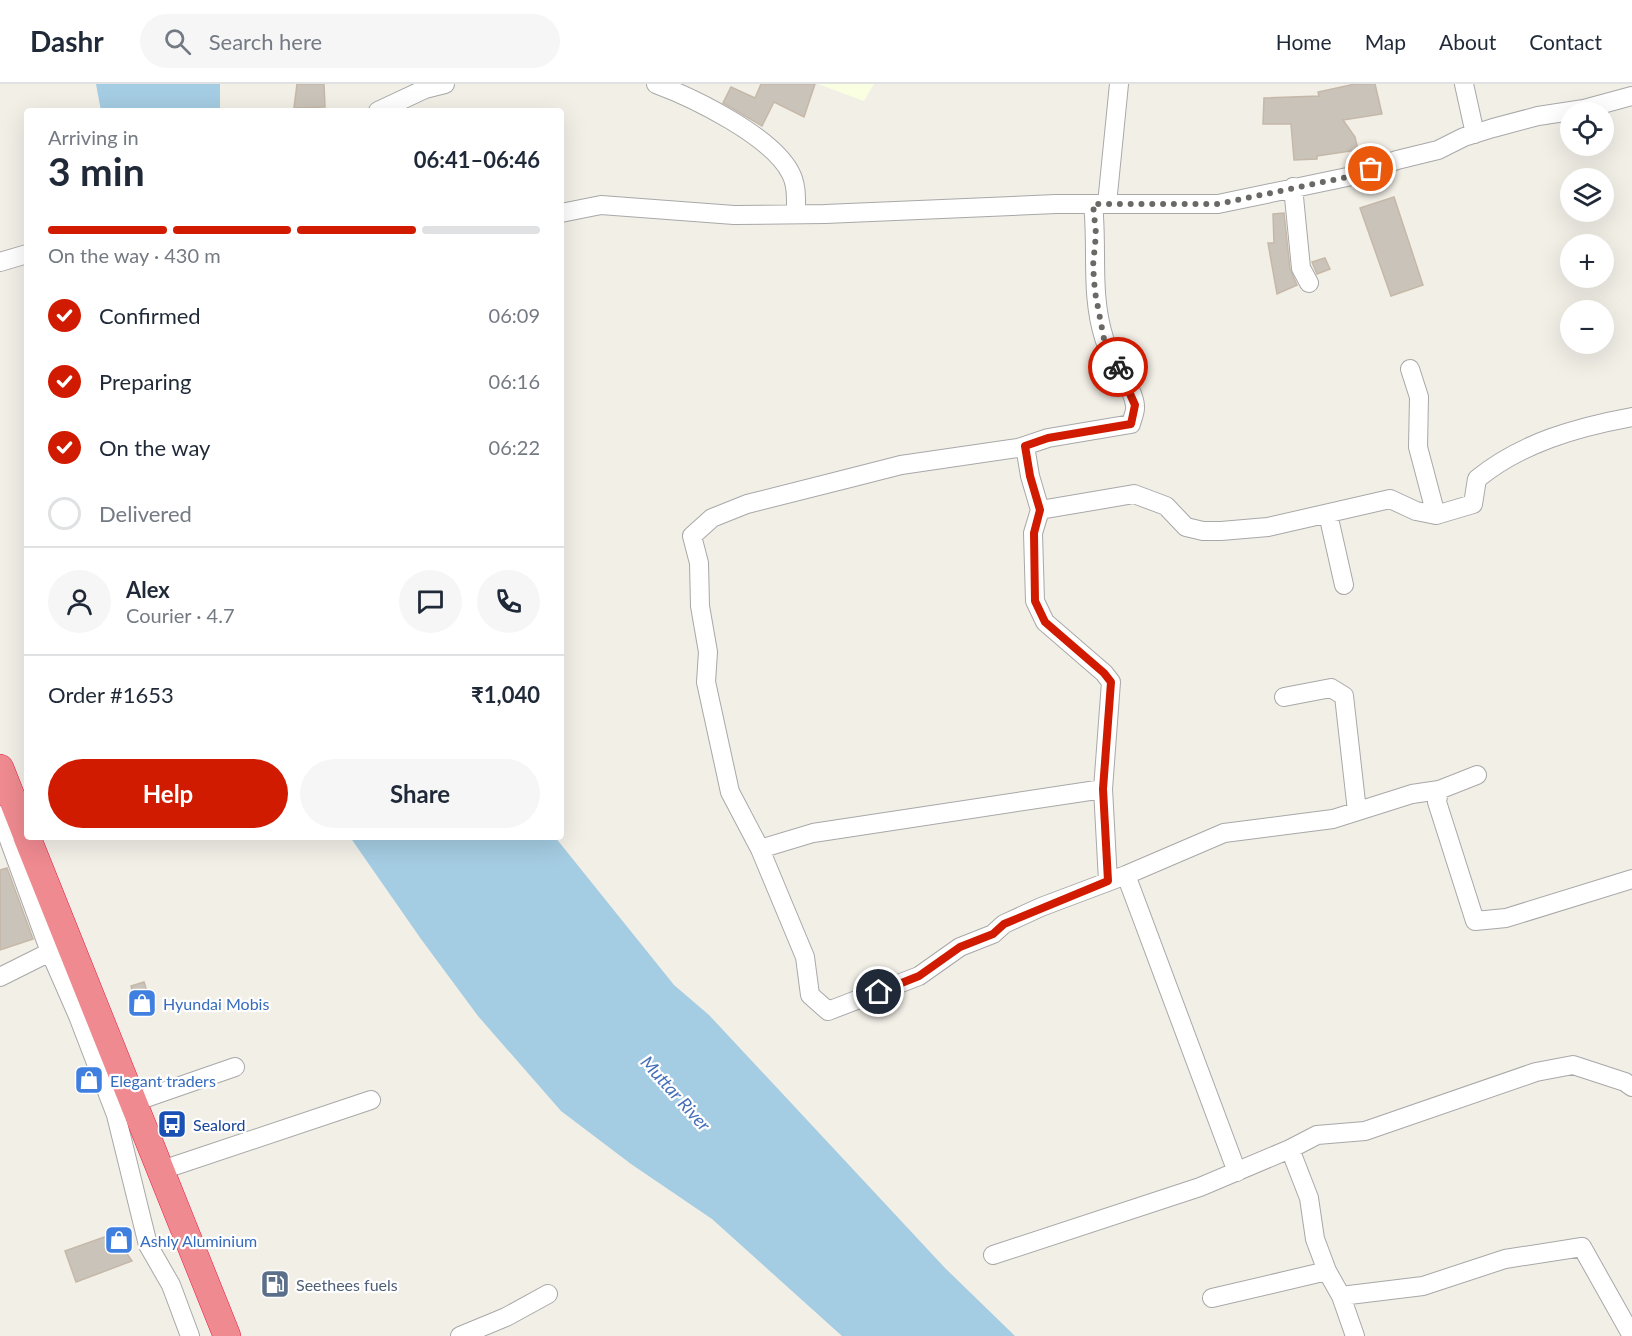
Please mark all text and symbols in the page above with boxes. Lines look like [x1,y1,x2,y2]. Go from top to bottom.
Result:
search box [140,14,560,68]
text: Dashr [30,24,104,58]
icon: search [161,25,194,58]
text: Search here [209,28,322,55]
text: Home [1276,29,1332,54]
text: Map [1365,29,1406,54]
text: About [1439,29,1496,54]
text: Contact [1529,29,1602,54]
map controls [1560,102,1614,354]
button: locate [1560,102,1614,156]
text: Arriving in [48,125,139,149]
pin [1345,143,1396,194]
text: 06:41–06:46 [414,146,540,173]
text: 3 min [48,148,145,194]
icon: bag [1354,152,1387,185]
button: layers [1560,168,1614,222]
button: + [1560,234,1614,288]
text: On the way · 430 m [48,243,221,267]
icon: check [48,299,81,332]
button: − [1560,300,1614,354]
text: Confirmed [99,302,201,329]
text: 06:09 [489,303,540,327]
courier [1088,337,1148,397]
icon: bike [1102,351,1135,384]
icon: check [48,365,81,398]
text: Preparing [99,368,191,395]
text: 06:16 [489,369,540,393]
icon: check [48,431,81,464]
text: On the way [99,434,210,461]
text: 06:22 [489,435,540,459]
text: Delivered [99,500,192,527]
button: person [48,570,111,633]
button: chat [399,570,462,633]
button: phone [477,570,540,633]
text: Alex [126,576,170,603]
text: Courier · 4.7 [126,603,235,627]
text: Order #1653 [48,681,174,708]
text: ₹1,040 [471,681,540,708]
button: Help [48,759,288,828]
button: Share [300,759,540,828]
pin [853,966,904,1017]
icon: home [862,975,895,1008]
shop icon: Hyundai Mobis [126,987,158,1019]
place label: Hyundai Mobis [163,994,269,1013]
water label: Muttar River [637,1051,716,1136]
shop icon: Elegant traders [73,1064,105,1096]
place label: Elegant traders [110,1071,216,1090]
bus stop icon: Sealord [156,1108,188,1140]
place label: Sealord [193,1115,245,1134]
shop icon: Ashly Aluminium [103,1224,135,1256]
place label: Ashly Aluminium [140,1231,257,1250]
fuel station icon: Seethees fuels [259,1268,291,1300]
place label: Seethees fuels [296,1275,398,1294]

